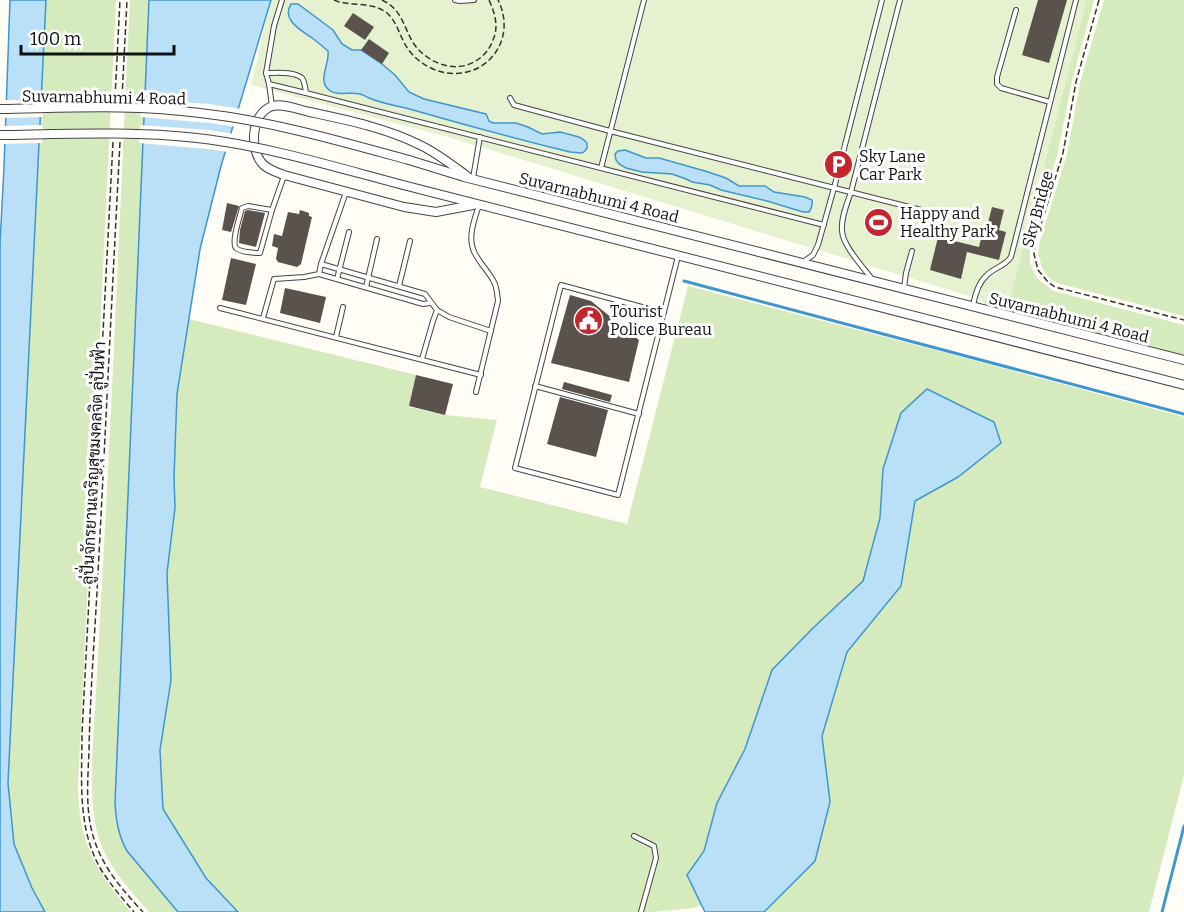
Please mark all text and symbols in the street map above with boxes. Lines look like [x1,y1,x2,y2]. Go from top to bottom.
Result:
scale bar [21,18,174,56]
text: 100 m [30,28,81,50]
street label: Suvarnabhumi 4 Road [22,87,187,108]
place label: Sky Lane Car Park [859,147,926,184]
parking icon: Sky Lane Car Park [822,149,854,181]
street label: Suvarnabhumi 4 Road [517,168,681,227]
street label: Sky Bridge [1018,169,1057,250]
place label: Happy and Healthy Park [900,204,995,241]
sports icon: Happy and Healthy Park [863,206,895,238]
street label: Suvarnabhumi 4 Road [987,288,1151,347]
place label: Tourist Police Bureau [610,302,712,339]
public building icon: Tourist Police Bureau [573,304,605,336]
street label: ลู่ปั่นจักรยานเจริญสุขมงคลจิต ลู่ปั่นฟ้า [73,341,111,585]

